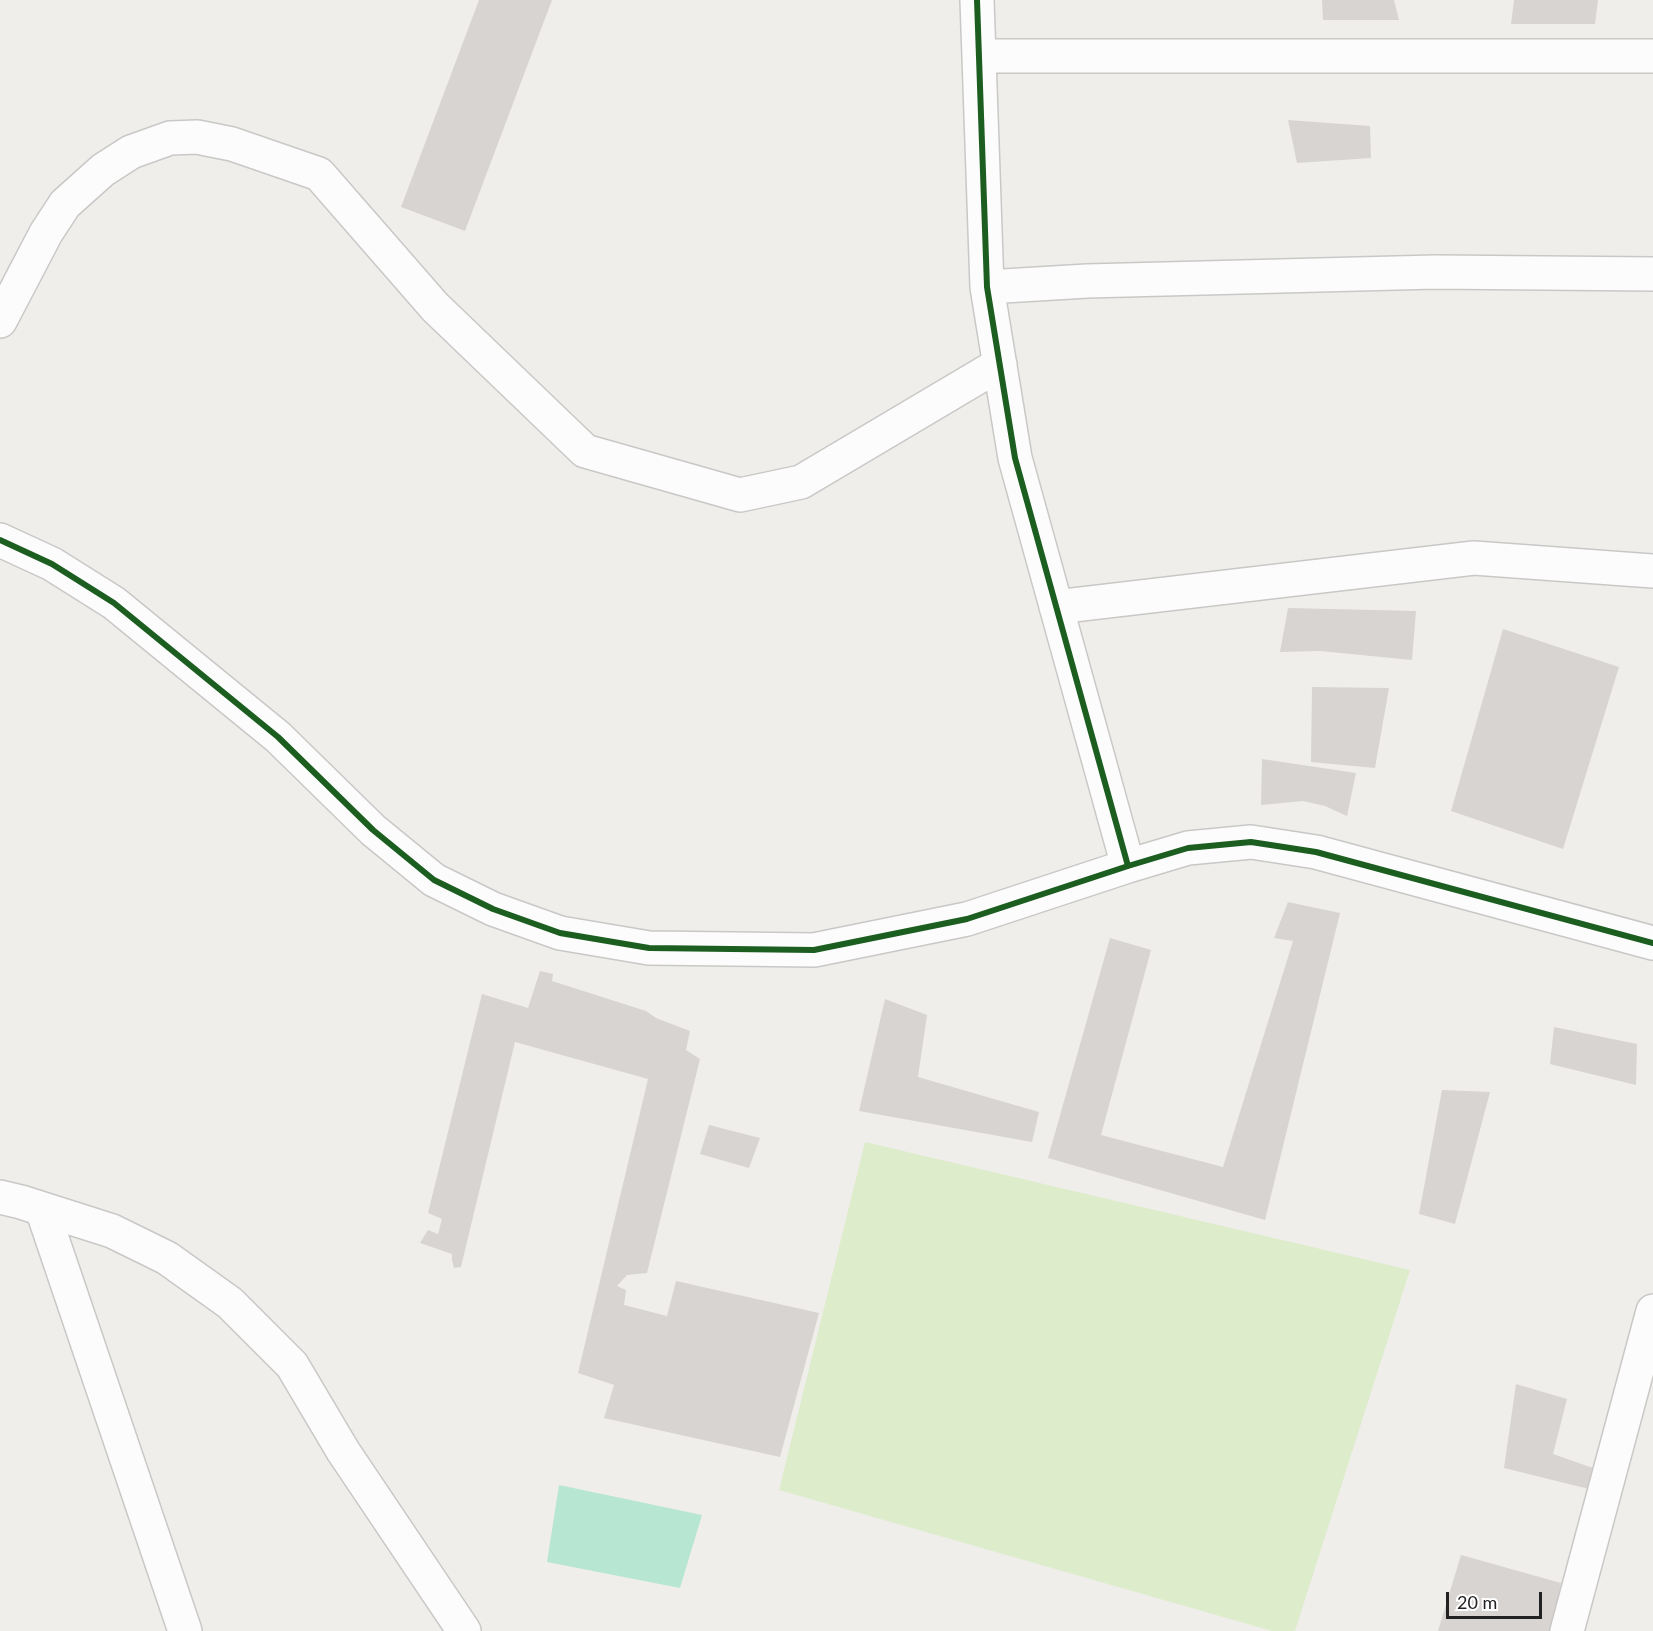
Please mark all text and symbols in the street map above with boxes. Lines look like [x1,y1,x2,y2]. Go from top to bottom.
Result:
scale bar [1449,1580,1545,1618]
text: 20 m [1457,1591,1497,1613]

